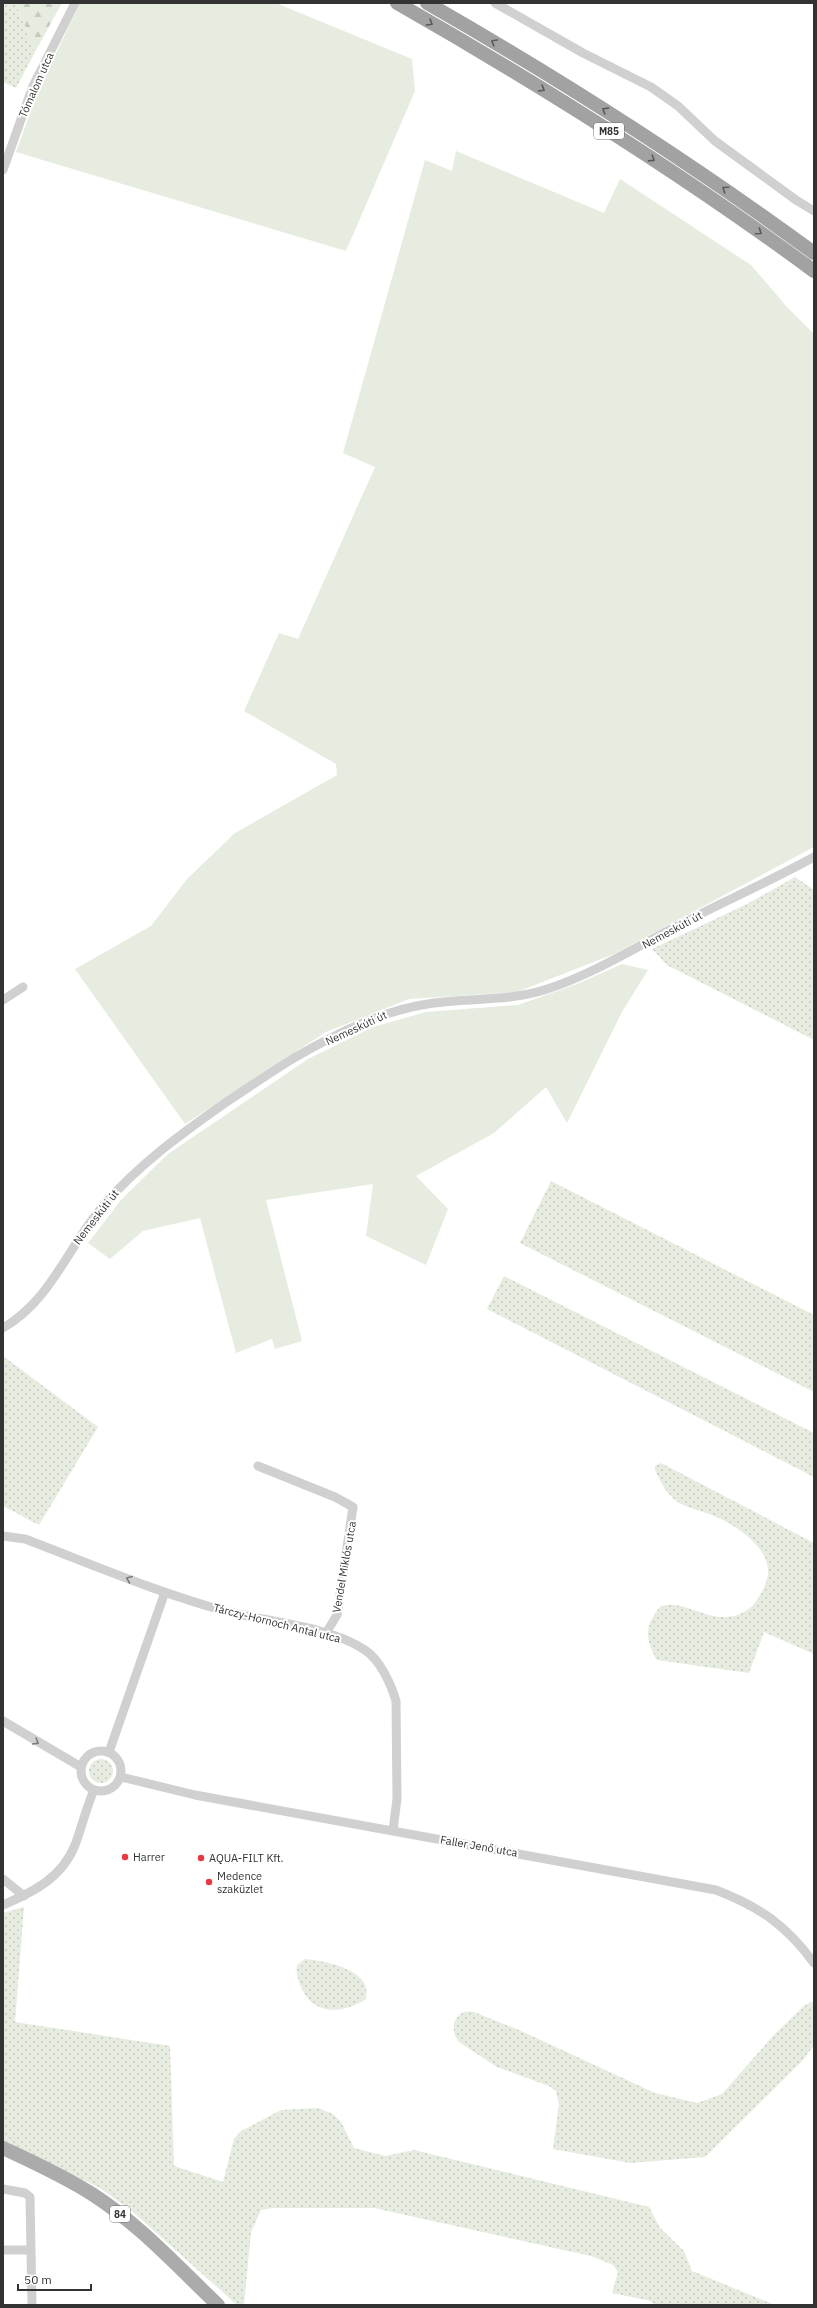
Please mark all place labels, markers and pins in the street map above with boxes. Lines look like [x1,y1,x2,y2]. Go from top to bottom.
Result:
place label: Harrer [133,1850,165,1864]
place label: AQUA-FILT Kft. [209,1851,284,1865]
marker: Harrer [120,1852,130,1862]
marker: AQUA-FILT Kft. [196,1853,206,1863]
place label: Medence szaküzlet [217,1869,263,1896]
marker: Medence szaküzlet [204,1877,214,1887]

